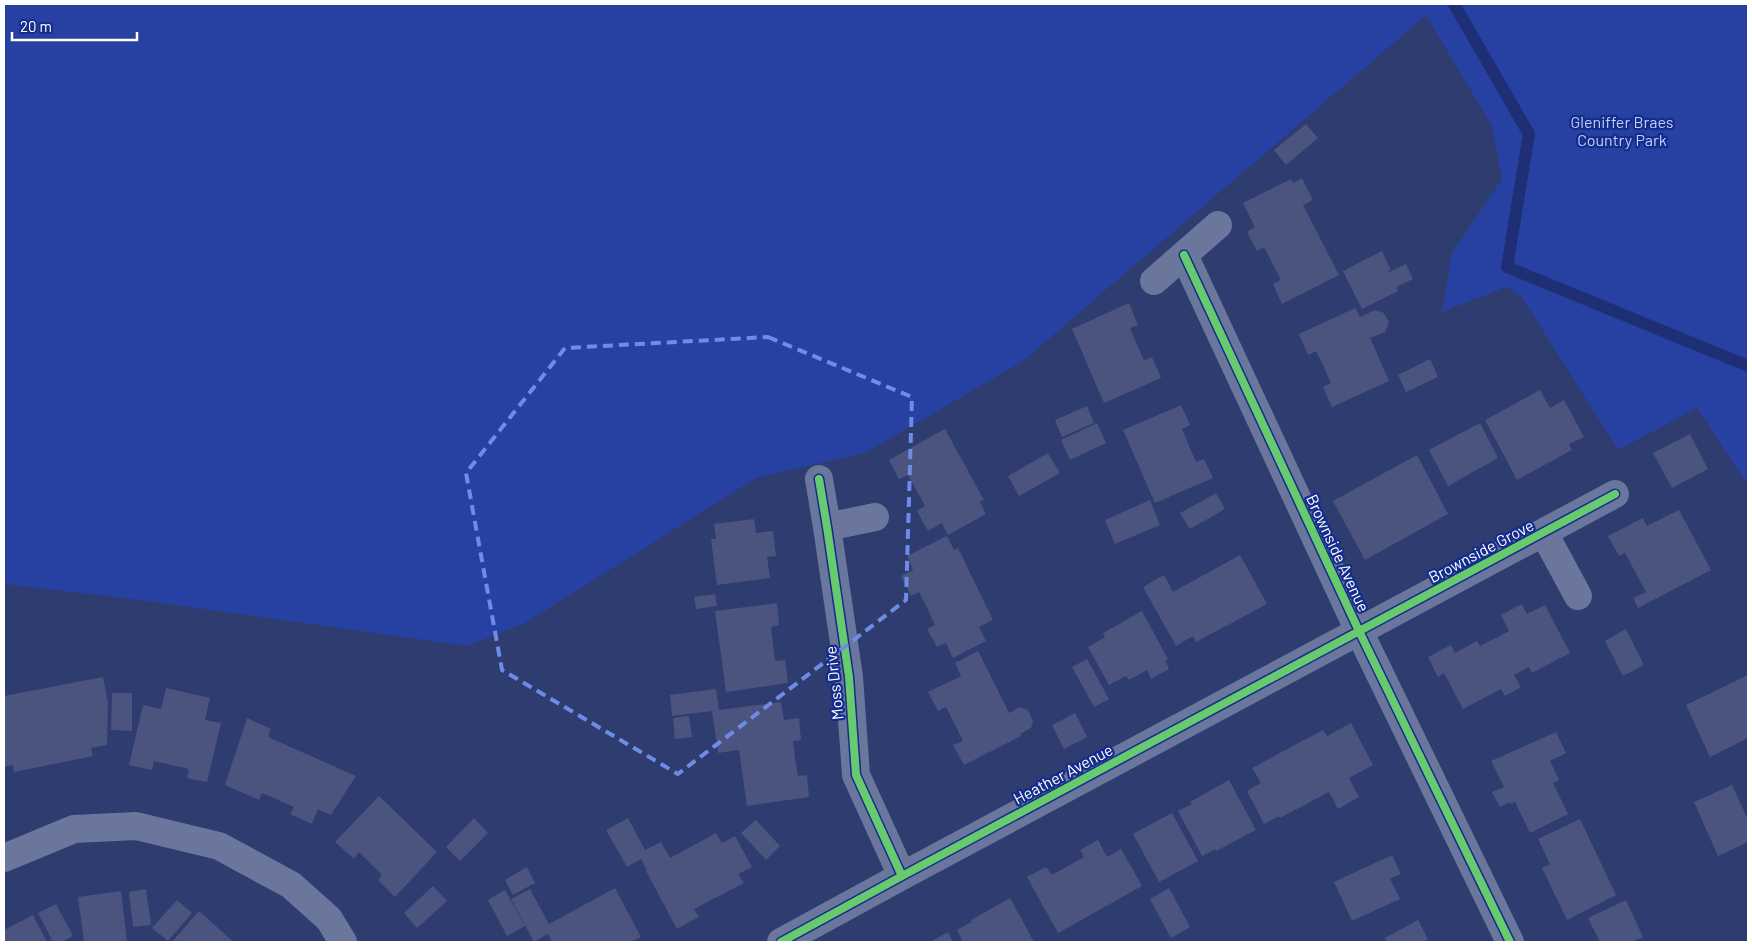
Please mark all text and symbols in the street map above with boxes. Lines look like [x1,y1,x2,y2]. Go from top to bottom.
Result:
scale bar [12,10,138,42]
text: 20 m [20,17,52,35]
park label: Gleniffer Braes Country Park [1571,112,1674,149]
street label: Brownside Avenue [1303,491,1374,615]
street label: Brownside Grove [1425,515,1537,586]
street label: Moss Drive [820,645,847,721]
street label: Heather Avenue [1010,739,1116,808]

